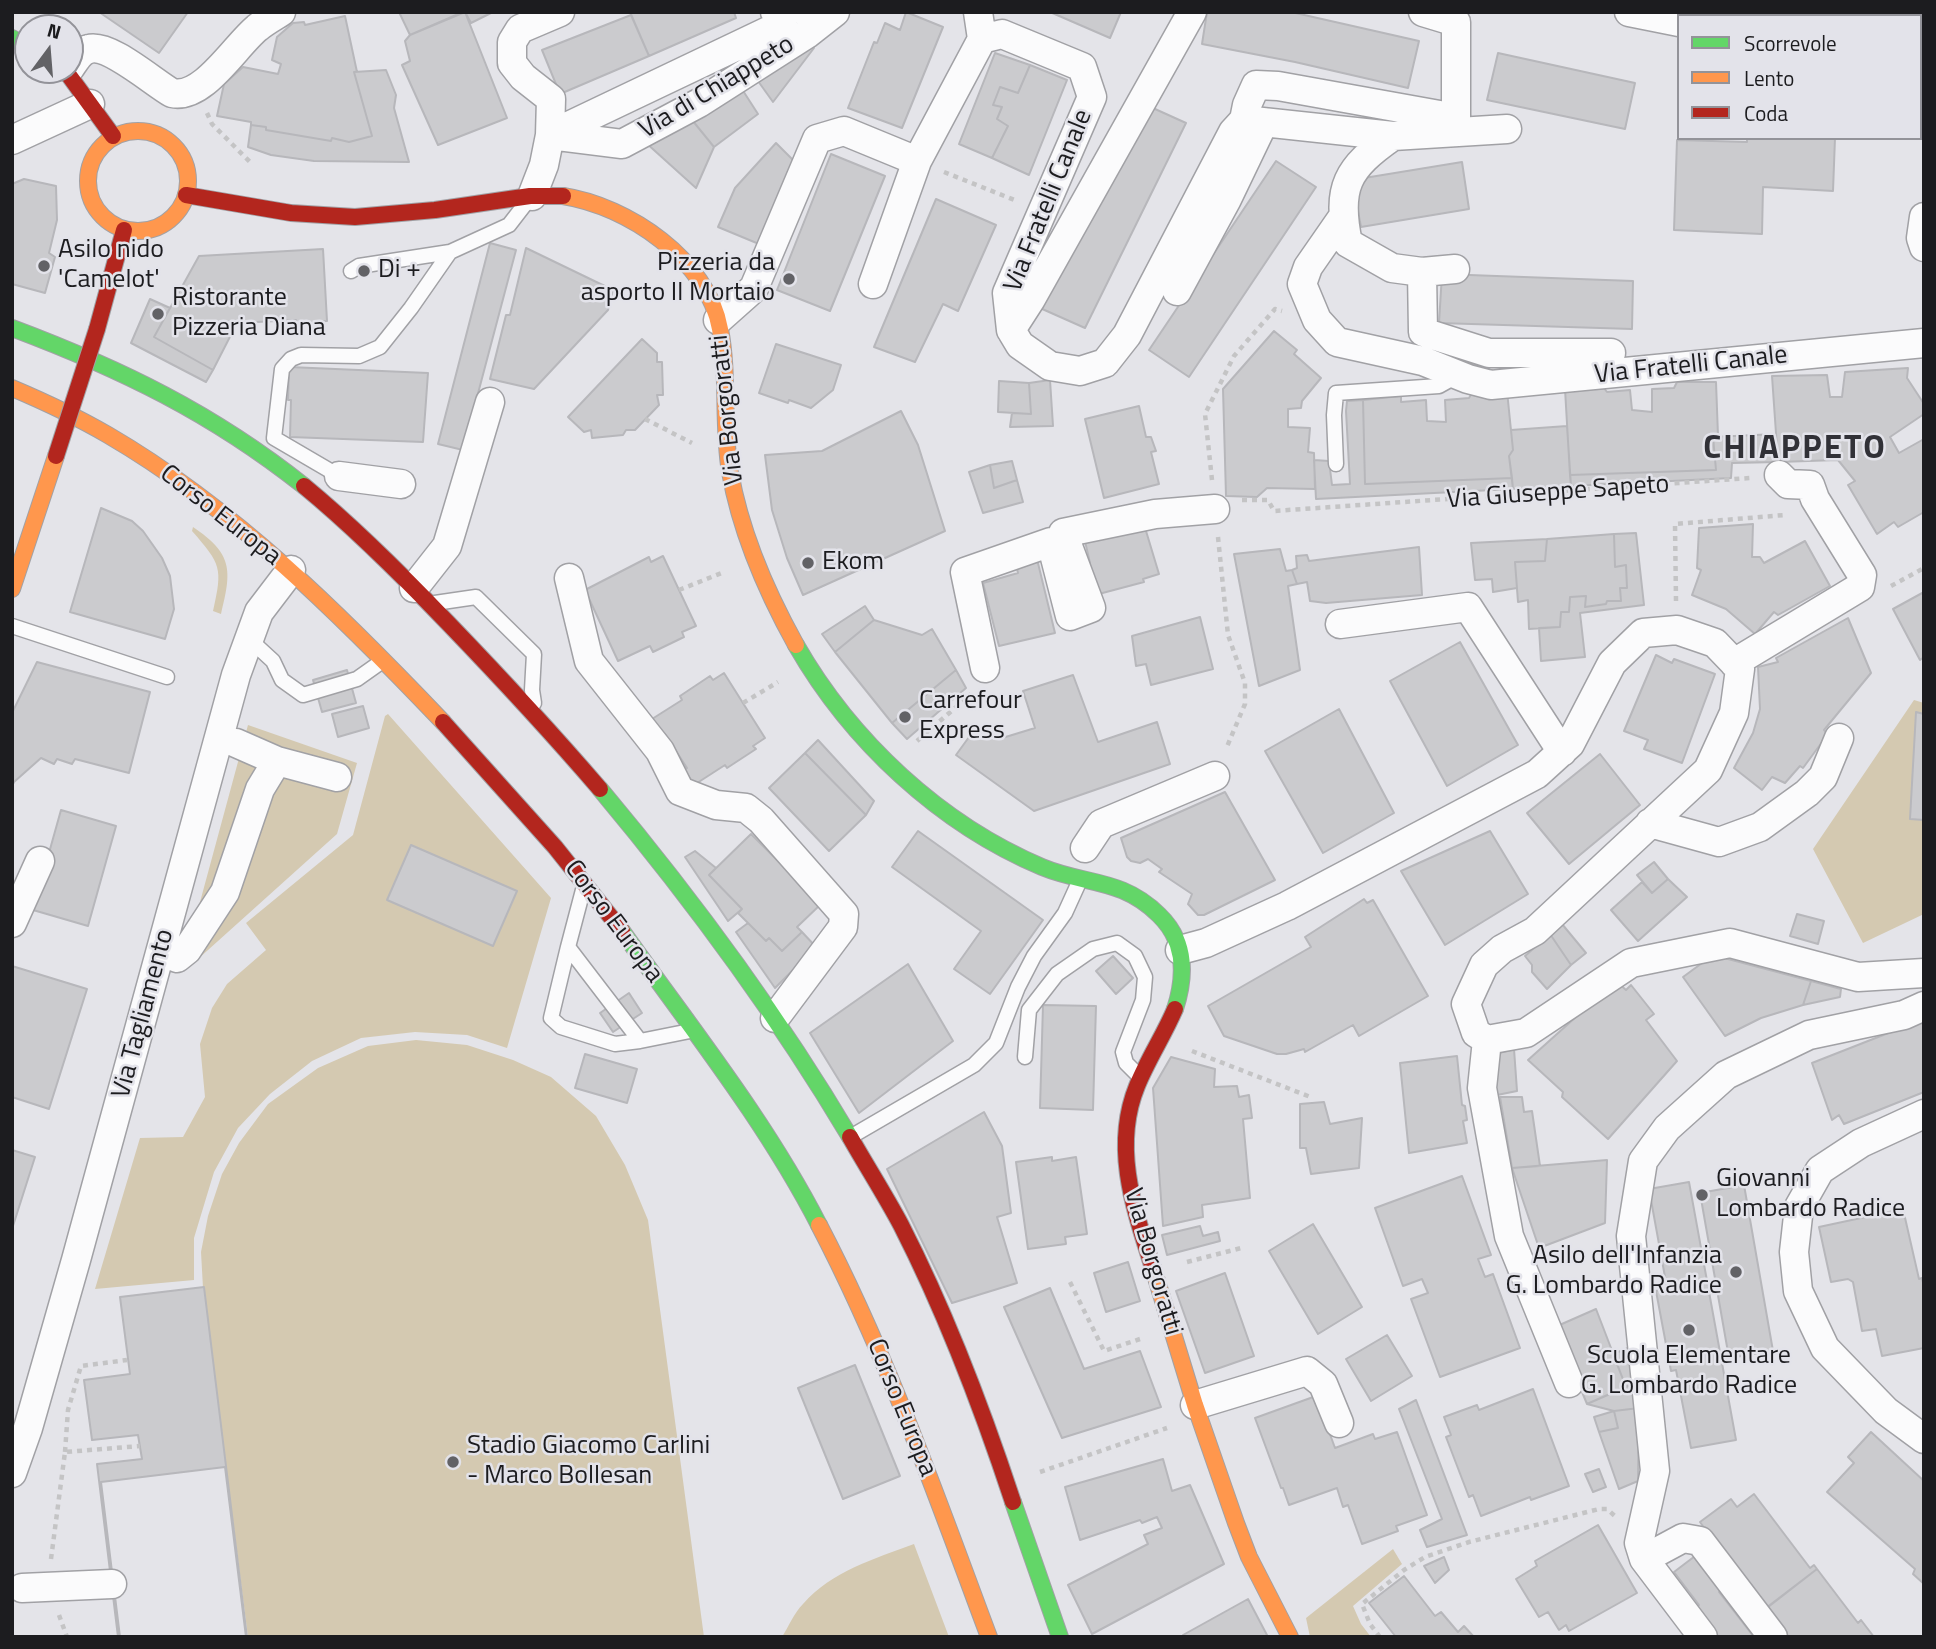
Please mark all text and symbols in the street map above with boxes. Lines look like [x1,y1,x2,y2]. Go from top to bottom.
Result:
north arrow [14,14,84,84]
text: N [44,14,65,46]
legend [1677,14,1922,140]
text: Scorrevole [1744,27,1837,59]
street label: Via di Chiappeto [634,30,800,146]
text: Lento [1744,62,1794,94]
text: Coda [1744,97,1788,129]
street label: Via Fratelli Canale [998,105,1100,297]
place label: Asilo nido 'Camelot' [58,235,164,296]
place label: Pizzeria da asporto Il Mortaio [581,248,775,310]
place label: Di + [378,255,421,287]
marker: Asilo nido 'Camelot' [36,258,52,274]
marker: Di + [356,263,372,279]
marker: Pizzeria da asporto Il Mortaio [781,271,797,287]
place label: Ristorante Pizzeria Diana [172,283,326,344]
marker: Ristorante Pizzeria Diana [150,306,166,322]
street label: Via Borgoratti [705,333,751,487]
street label: Via Fratelli Canale [1593,340,1789,392]
district label: CHIAPPETO [1704,430,1886,470]
street label: Corso Europa [153,459,287,573]
street label: Via Giuseppe Sapeto [1446,470,1670,516]
place label: Ekom [822,547,884,579]
marker: Ekom [800,555,816,571]
place label: Carrefour Express [919,686,1022,748]
marker: Carrefour Express [897,709,913,725]
street label: Corso Europa [557,855,669,989]
street label: Via Tagliamento [106,926,182,1102]
place label: Giovanni Lombardo Radice [1716,1164,1905,1226]
street label: Via Borgoratti [1116,1185,1188,1339]
marker: Giovanni Lombardo Radice [1694,1187,1710,1203]
place label: Asilo dell'Infanzia G. Lombardo Radice [1505,1241,1722,1302]
marker: Asilo dell'Infanzia G. Lombardo Radice [1728,1264,1744,1280]
marker: Scuola Elementare G. Lombardo Radice [1681,1322,1697,1338]
street label: Corso Europa [859,1335,943,1481]
place label: Scuola Elementare G. Lombardo Radice [1581,1341,1797,1402]
place label: Stadio Giacomo Carlini - Marco Bollesan [467,1431,710,1492]
marker: Stadio Giacomo Carlini - Marco Bollesan [445,1454,461,1470]

